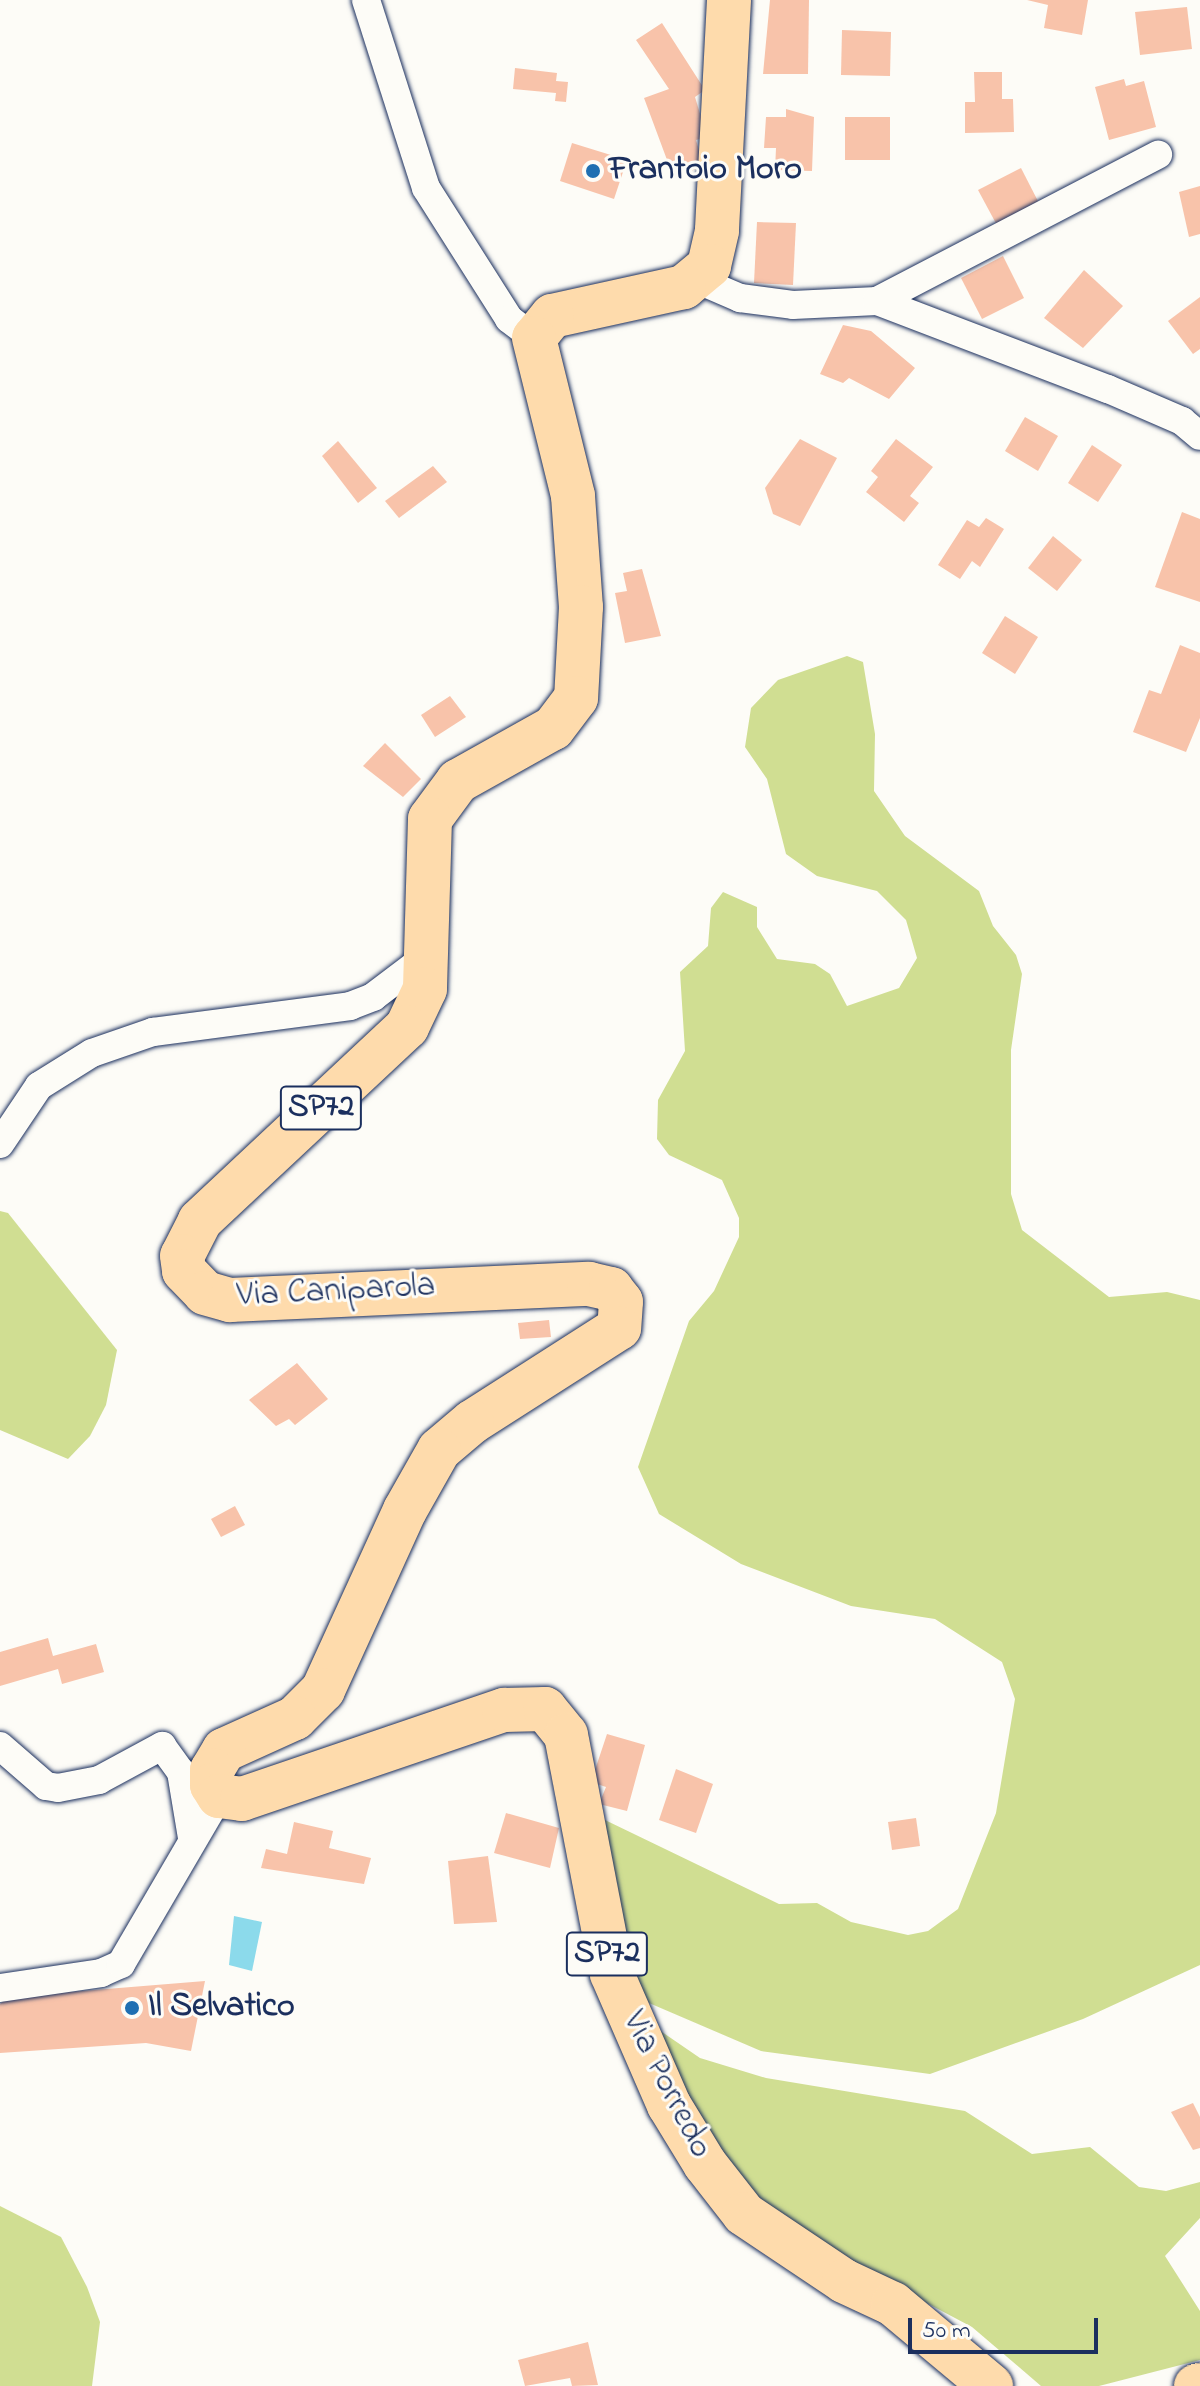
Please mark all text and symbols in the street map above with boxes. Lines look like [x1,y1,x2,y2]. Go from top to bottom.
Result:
place label: Frantoio Moro [609,151,802,191]
marker: Frantoio Moro [584,162,602,180]
road number: SP72 [279,1080,363,1136]
street label: Via Caniparola [236,1266,436,1318]
road number: SP72 [565,1926,649,1982]
place label: Il Selvatico [148,1988,295,2028]
marker: Il Selvatico [123,1999,141,2017]
street label: Via Porredo [612,2005,720,2165]
scale bar [912,2302,1102,2352]
text: 50 m [922,2314,971,2349]

